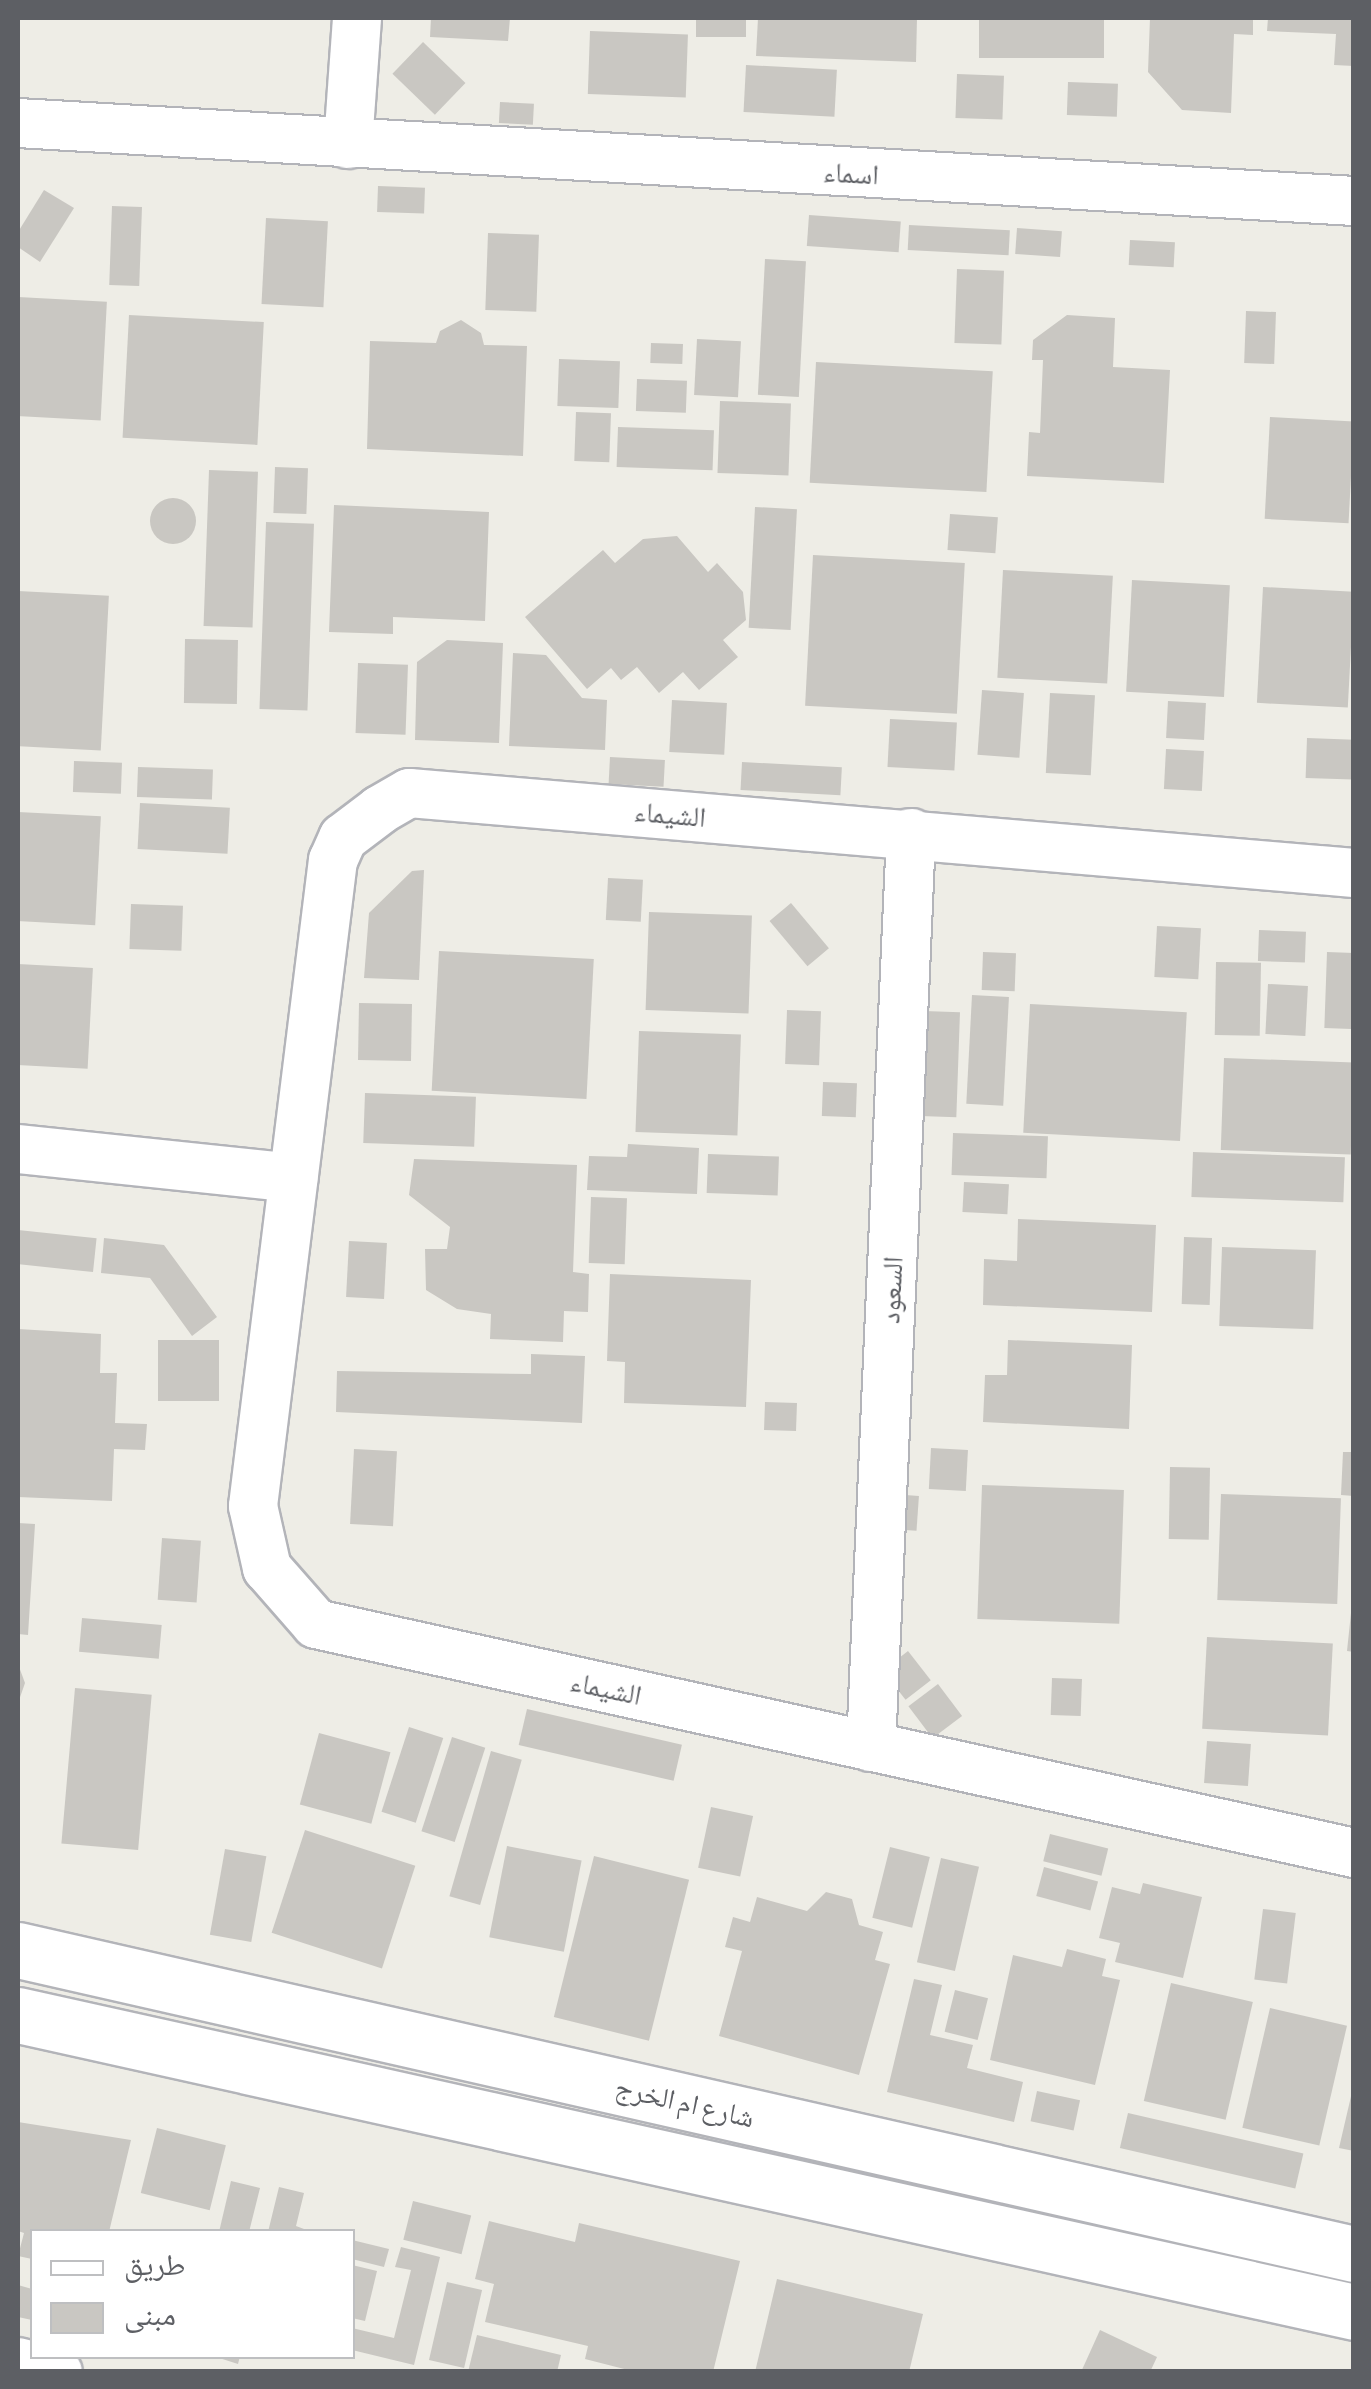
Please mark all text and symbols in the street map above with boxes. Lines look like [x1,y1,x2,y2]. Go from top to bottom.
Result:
street label: اسماء [822,155,880,191]
street label: الشيماء [633,794,707,834]
street label: السعود [872,1255,910,1325]
street label: الشيماء [567,1664,645,1712]
street label: شارع ام الخرج [612,2070,758,2134]
legend [30,2229,355,2359]
text: طريق [124,2247,185,2281]
text: مبنى [124,2297,176,2331]

